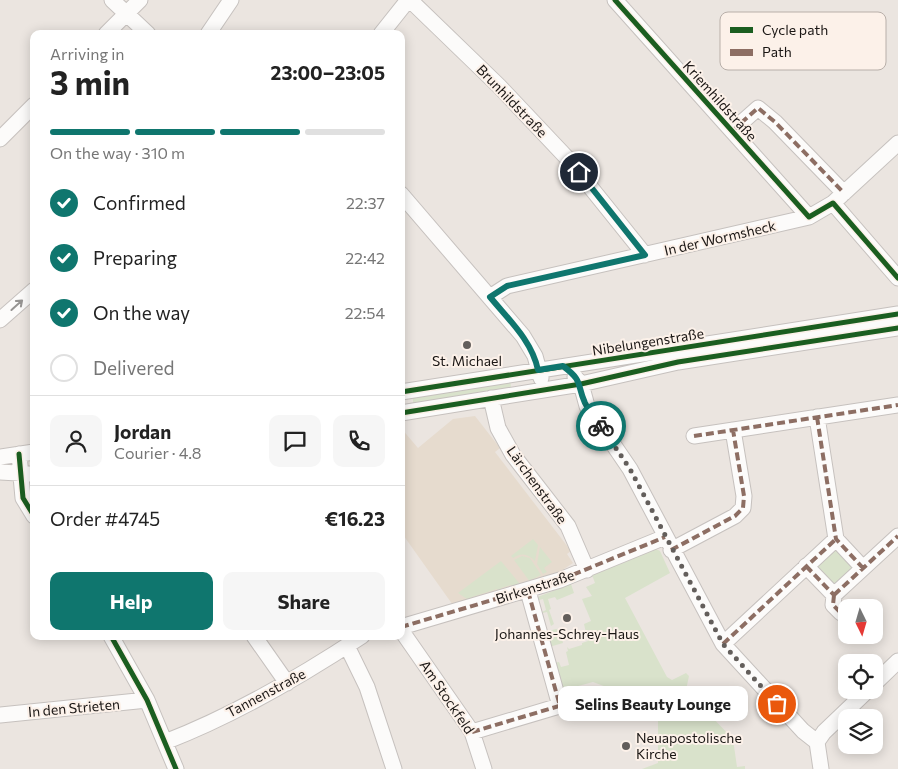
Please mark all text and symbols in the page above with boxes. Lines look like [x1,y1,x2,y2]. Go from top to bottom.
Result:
legend [720,12,886,70]
text: Cycle path [762,21,828,38]
text: Path [762,43,792,60]
text: Arriving in [50,44,124,63]
street label: Kriemhildstraße [680,57,761,144]
text: 23:00–23:05 [271,61,385,84]
street label: Brunhildstraße [473,61,551,141]
text: 3 min [50,62,130,102]
text: On the way · 310 m [50,143,185,162]
pin [558,151,600,193]
icon: home [565,158,593,186]
icon: check [50,189,78,217]
text: Confirmed [93,191,186,214]
text: 22:37 [346,193,385,212]
street label: In der Wormsheck [662,216,778,259]
icon: check [50,244,78,272]
text: Preparing [93,246,177,269]
text: 22:42 [345,248,385,267]
icon: check [50,299,78,327]
one-way arrow [10,300,23,311]
text: On the way [93,301,190,324]
text: 22:54 [345,303,385,322]
street label: Nibelungenstraße [591,324,705,359]
marker: St. Michael [461,339,473,351]
place label: St. Michael [432,352,502,369]
text: Delivered [93,356,174,379]
courier [576,401,626,451]
icon: bike [587,412,615,440]
button: person [50,415,102,467]
button: chat [269,415,321,467]
button: phone [333,415,385,467]
text: Jordan [114,420,171,443]
text: Courier · 4.8 [114,443,201,462]
street label: Lärchenstraße [504,443,571,527]
text: Order #4745 [50,507,160,530]
text: €16.23 [325,507,385,530]
street label: Birkenstraße [493,566,576,607]
button: Help [50,572,213,630]
button: Share [223,572,385,630]
north arrow [838,599,882,644]
map controls [838,599,883,754]
marker: Johannes-Schrey-Haus [561,612,573,624]
place label: Johannes-Schrey-Haus [495,625,639,642]
button: locate [838,654,883,699]
street label: Am Stockfeld [417,657,478,737]
street label: Tannenstraße [223,665,308,721]
pin [756,683,798,725]
callout: Selins Beauty Lounge [557,686,747,722]
icon: bag [763,690,791,718]
text: Selins Beauty Lounge [575,694,731,713]
street label: In den Strieten [27,695,121,720]
button: layers [838,709,883,754]
place label: Neuapostolische Kirche [636,729,742,762]
marker: Neuapostolische Kirche [620,740,632,752]

